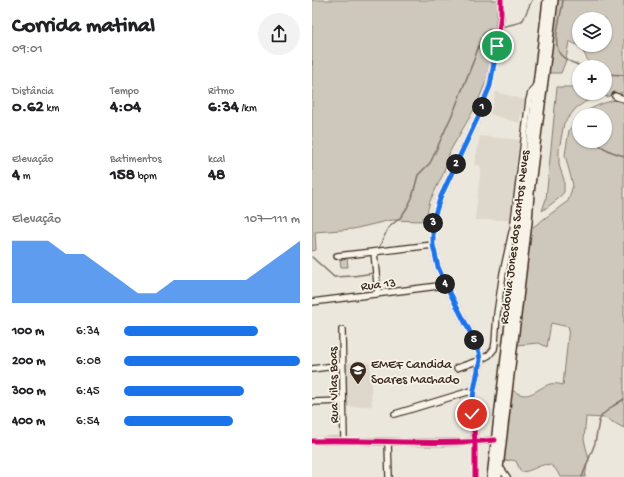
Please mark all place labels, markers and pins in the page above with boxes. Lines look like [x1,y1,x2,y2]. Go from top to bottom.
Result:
pin [480,29,514,63]
pin: 1 [472,97,492,117]
pin: 2 [446,154,466,174]
pin: 3 [423,213,443,233]
pin: 4 [435,274,455,294]
pin: 5 [464,330,484,350]
place label: EMEF Candida Soares Machado [371,358,460,388]
school or university icon: EMEF Candida Soares Machado [348,360,368,385]
pin [455,397,489,431]

